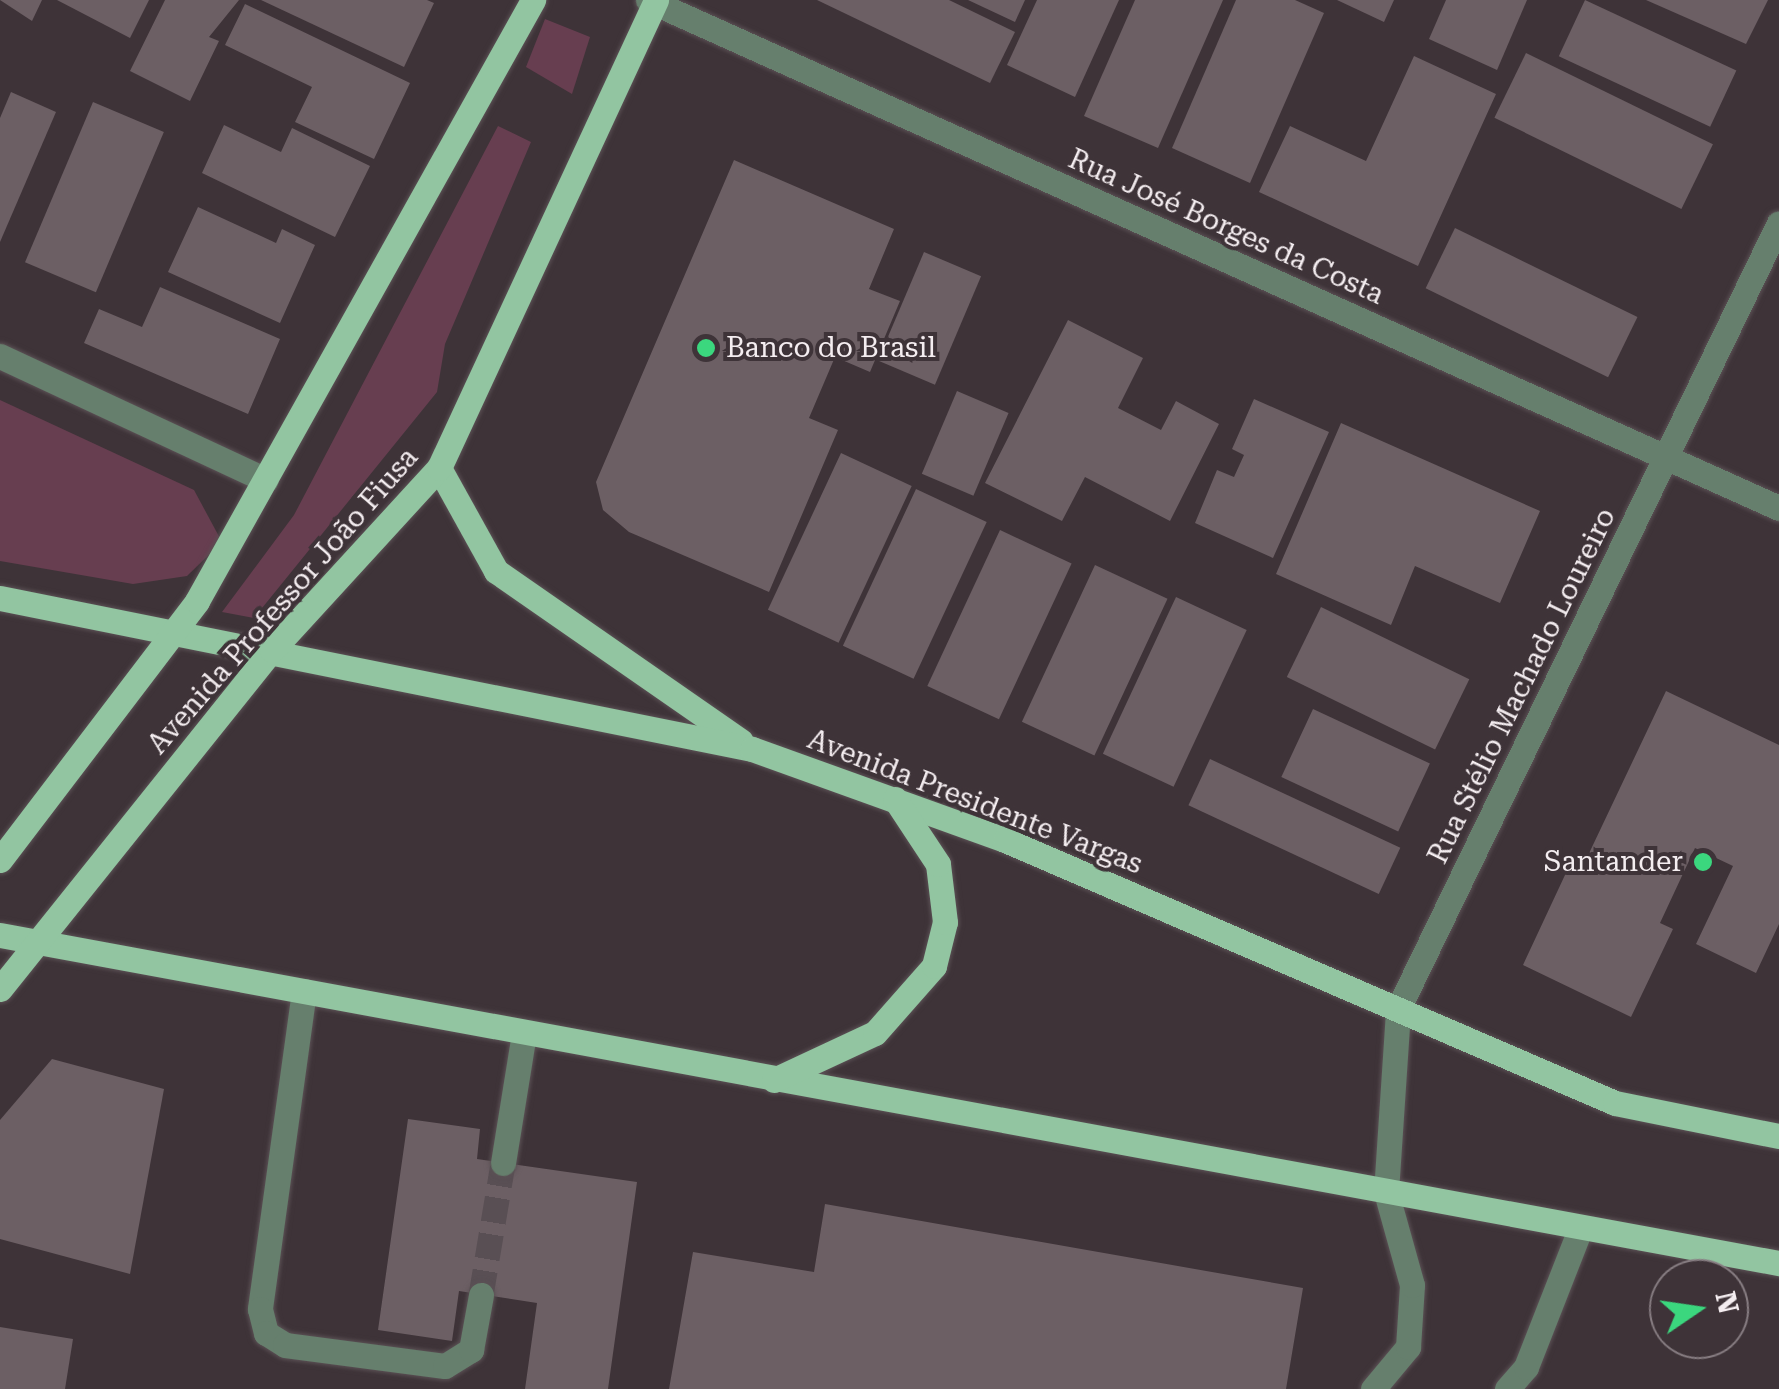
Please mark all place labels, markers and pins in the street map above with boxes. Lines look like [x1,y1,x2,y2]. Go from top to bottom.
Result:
place label: Banco do Brasil [726,331,936,365]
marker: Banco do Brasil [695,337,717,359]
place label: Santander [1544,845,1683,879]
marker: Santander [1692,851,1714,873]

